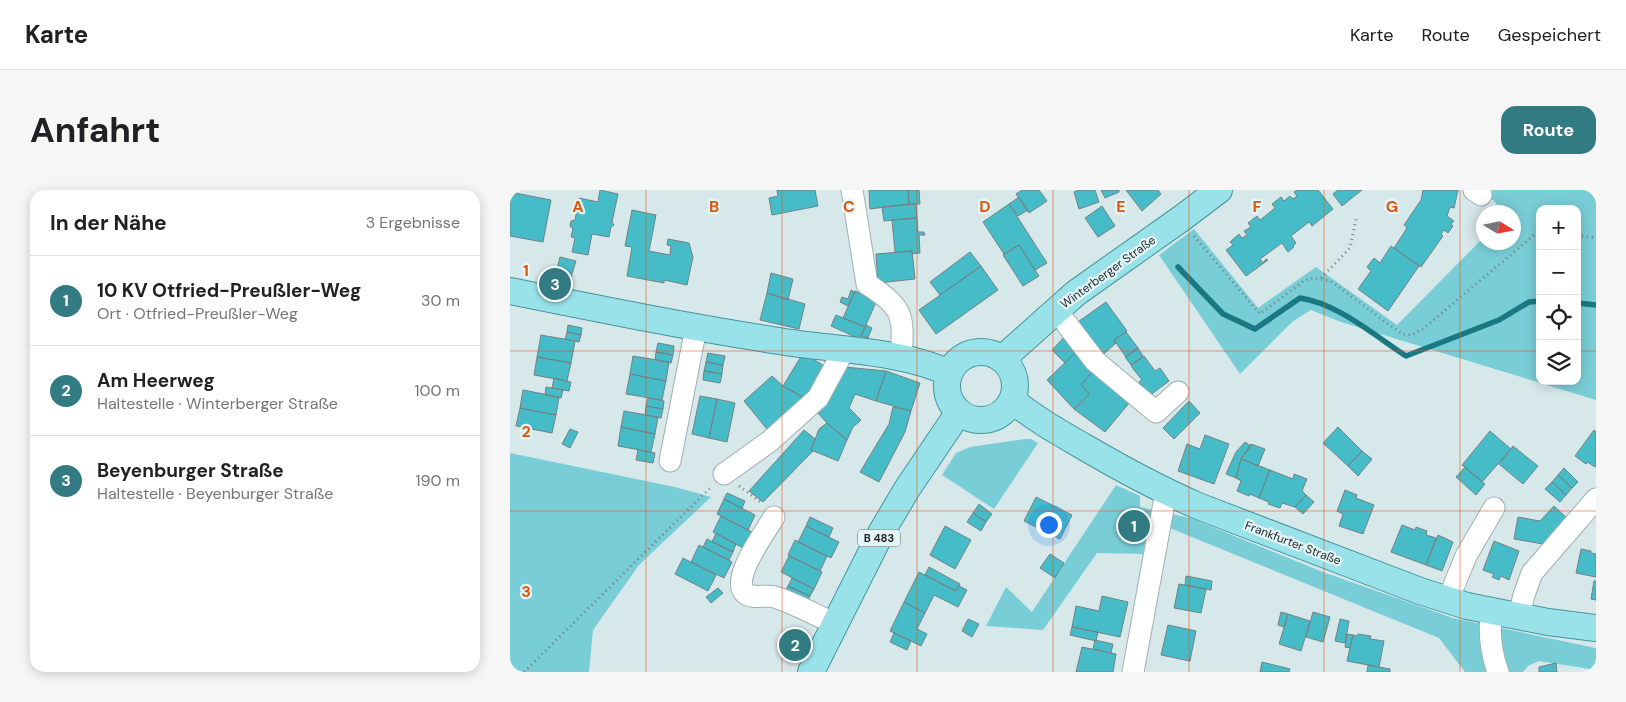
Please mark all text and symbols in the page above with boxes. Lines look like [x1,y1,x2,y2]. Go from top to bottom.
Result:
text: Karte [25,19,88,50]
text: Karte [1350,23,1394,47]
text: Route [1422,23,1470,47]
text: Gespeichert [1498,23,1601,47]
button: Route [1501,106,1596,154]
text: Anfahrt [30,107,160,153]
text: A [572,196,584,217]
text: B [709,196,719,217]
text: C [843,196,855,217]
text: D [979,196,991,217]
text: E [1116,196,1126,217]
text: F [1253,196,1262,217]
text: G [1386,196,1398,217]
north arrow [1476,205,1521,250]
map controls [1536,205,1581,385]
button: + [1536,205,1581,250]
text: In der Nähe [50,209,167,237]
text: 3 Ergebnisse [366,212,460,233]
street label: Winterberger Straße [1057,232,1159,312]
button: − [1536,250,1581,295]
text: 1 [523,260,529,281]
pin: 3 [539,265,571,303]
text: 10 KV Otfried-Preußler-Weg [97,278,361,303]
text: 1 [63,290,69,311]
text: 30 m [421,290,460,311]
button: locate [1536,295,1581,340]
text: Ort · Otfried-Preußler-Weg [97,303,298,324]
button: layers [1536,340,1581,385]
text: Am Heerweg [97,368,215,393]
text: 2 [61,380,71,401]
text: 100 m [415,380,460,401]
text: Haltestelle · Winterberger Straße [97,393,338,414]
text: 2 [521,421,531,442]
text: Beyenburger Straße [97,458,284,483]
text: 3 [61,470,71,491]
text: 190 m [416,470,460,491]
text: Haltestelle · Beyenburger Straße [97,483,333,504]
pin: 1 [1118,507,1150,545]
your location [1036,512,1062,538]
street label: Frankfurter Straße [1243,517,1344,569]
road number: B 483 [858,529,900,546]
text: 3 [521,581,531,602]
pin: 2 [779,626,811,664]

